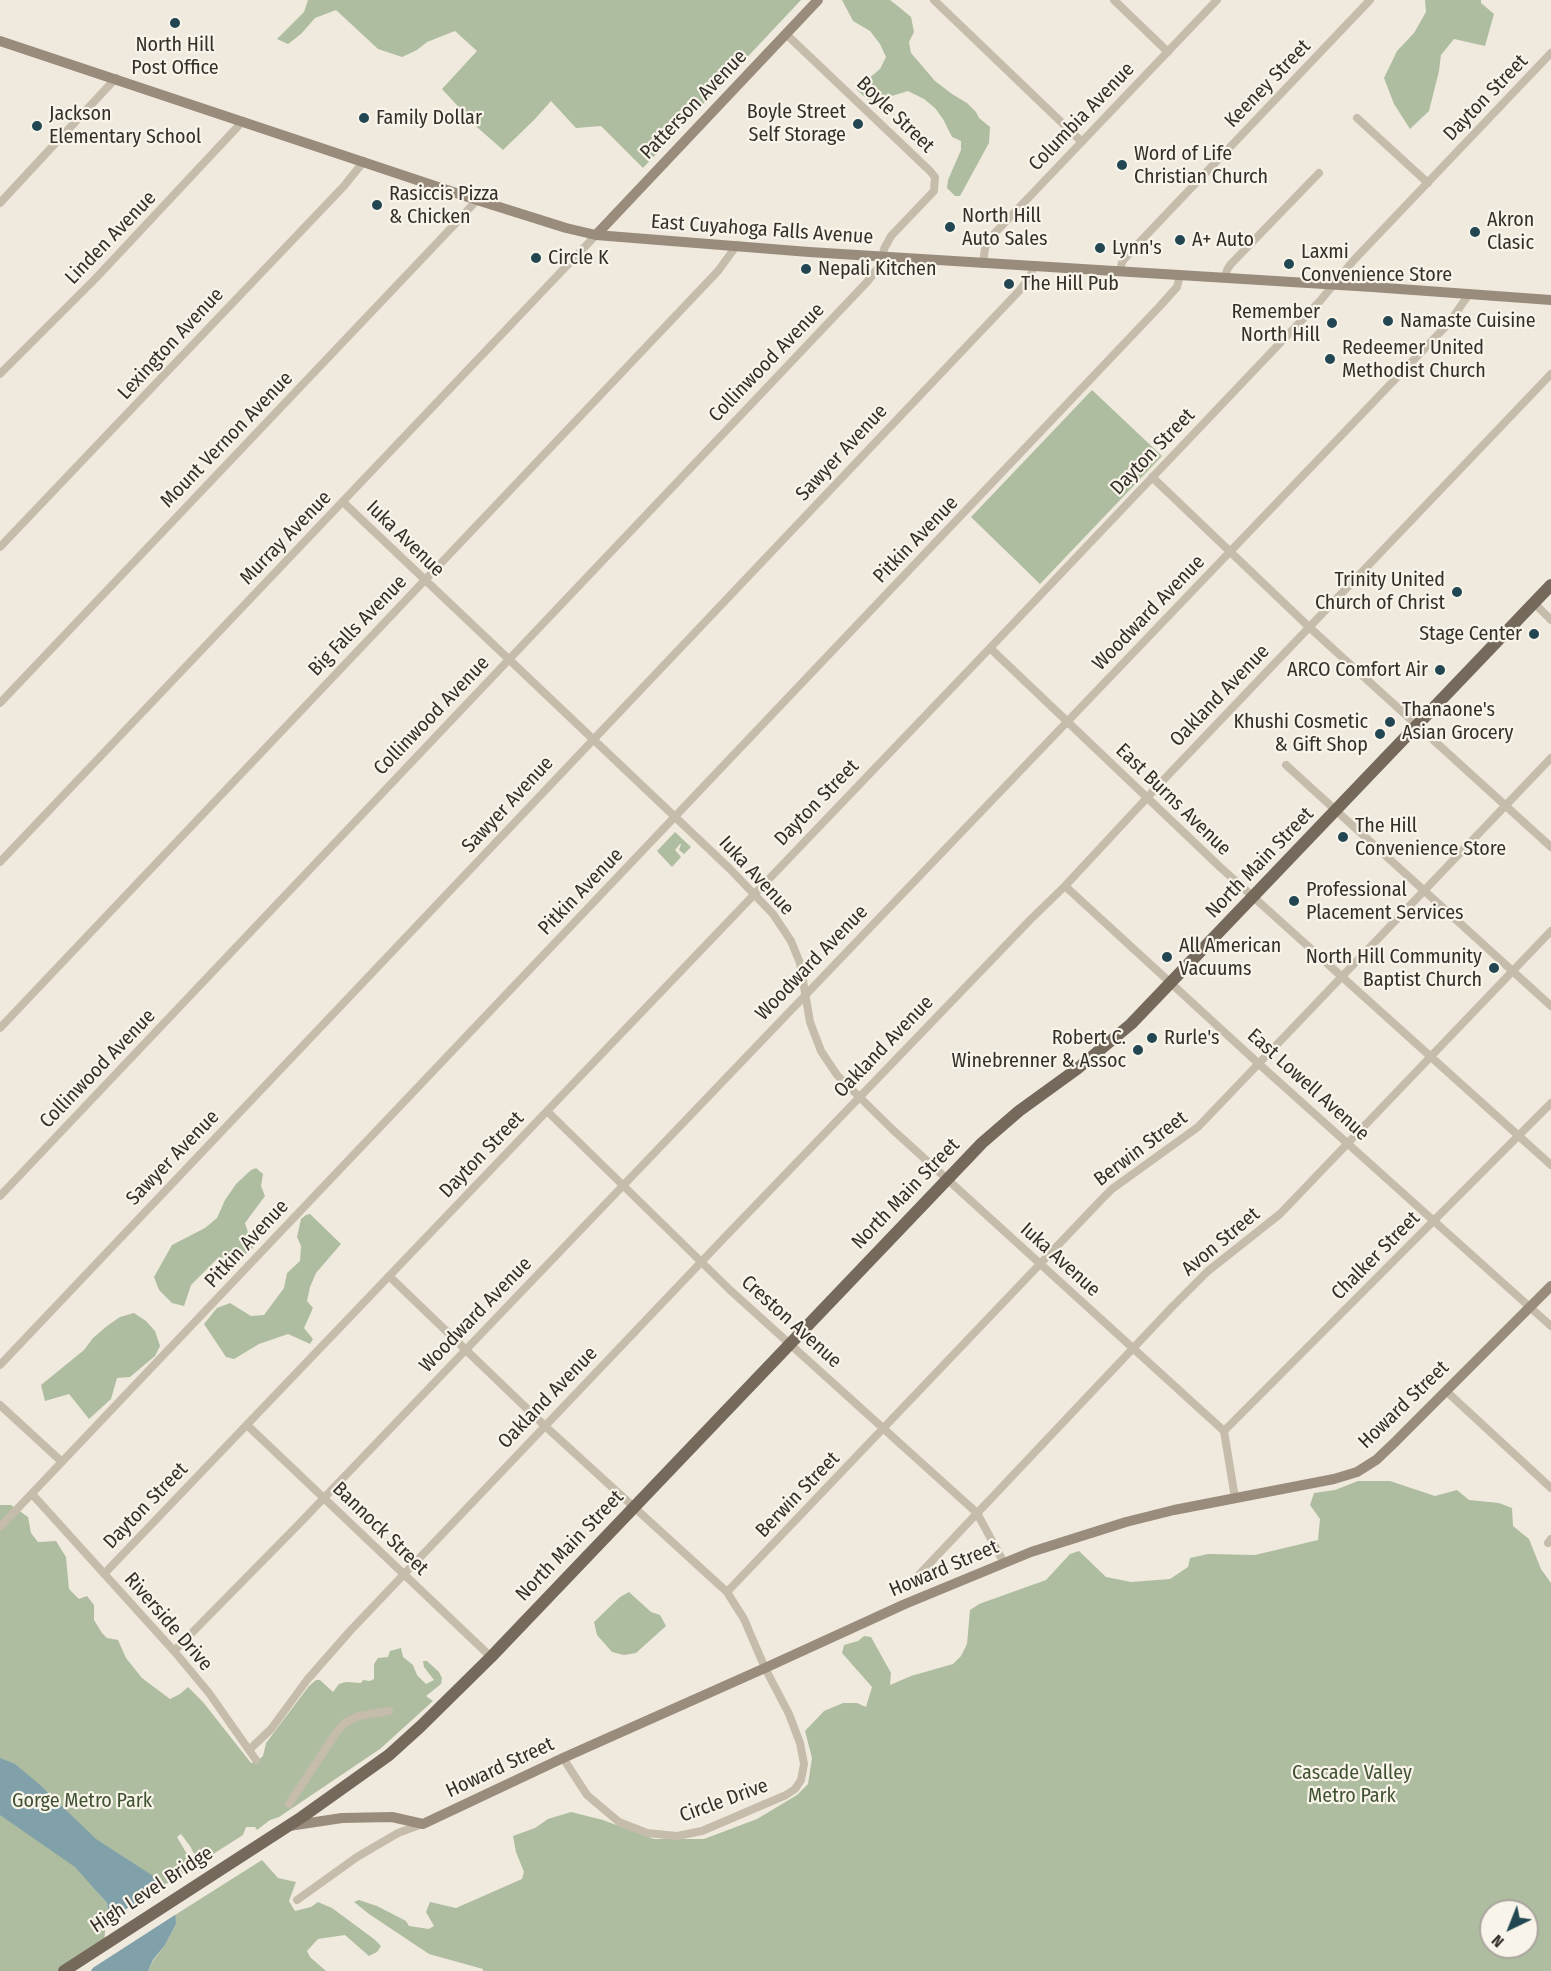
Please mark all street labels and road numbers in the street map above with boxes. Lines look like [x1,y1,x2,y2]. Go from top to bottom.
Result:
street label: Keeney Street [1220,35,1316,133]
street label: Patterson Avenue [636,45,752,165]
street label: Dayton Street [1439,50,1533,146]
street label: Columbia Avenue [1024,58,1140,176]
street label: Boyle Street [851,72,939,158]
street label: Linden Avenue [61,186,161,290]
street label: East Cuyahoga Falls Avenue [650,210,874,250]
street label: Lexington Avenue [113,283,229,405]
street label: Collinwood Avenue [704,299,830,427]
street label: Mount Vernon Avenue [156,367,298,513]
street label: Sawyer Avenue [791,400,893,506]
street label: Dayton Street [1106,404,1200,500]
street label: Murray Avenue [235,486,337,590]
street label: Pitkin Avenue [869,491,963,589]
street label: Iuka Avenue [361,496,449,582]
street label: Woodward Avenue [1088,550,1210,676]
street label: Big Falls Avenue [304,570,412,682]
street label: Oakland Avenue [1165,640,1275,752]
street label: Collinwood Avenue [369,652,495,780]
street label: East Burns Avenue [1110,739,1236,861]
street label: Sawyer Avenue [457,752,559,858]
street label: Dayton Street [770,755,864,851]
street label: North Main Street [1201,803,1319,923]
street label: Iuka Avenue [713,831,799,921]
street label: Pitkin Avenue [534,843,628,941]
street label: Woodward Avenue [751,900,873,1026]
street label: Oakland Avenue [829,991,939,1103]
street label: Collinwood Avenue [35,1005,161,1133]
street label: East Lowell Avenue [1242,1024,1374,1146]
street label: Sawyer Avenue [122,1105,224,1211]
street label: Berwin Street [1090,1106,1192,1192]
street label: Dayton Street [435,1107,529,1203]
street label: North Main Street [847,1134,965,1254]
street label: Pitkin Avenue [200,1195,294,1293]
street label: Avon Street [1177,1203,1265,1281]
street label: Chalker Street [1327,1207,1425,1305]
street label: Iuka Avenue [1015,1218,1105,1302]
street label: Woodward Avenue [415,1252,537,1378]
street label: Creston Avenue [736,1271,846,1373]
street label: Oakland Avenue [493,1342,603,1454]
street label: Howard Street [1354,1356,1454,1454]
street label: Berwin Street [751,1447,845,1543]
street label: Dayton Street [99,1458,193,1554]
street label: Bannock Street [327,1477,433,1581]
street label: North Main Street [511,1486,629,1606]
street label: Howard Street [886,1535,1002,1603]
street label: Riverside Drive [119,1568,217,1676]
street label: Howard Street [442,1733,558,1803]
street label: Circle Drive [677,1774,771,1828]
street label: High Level Bridge [86,1841,218,1939]

